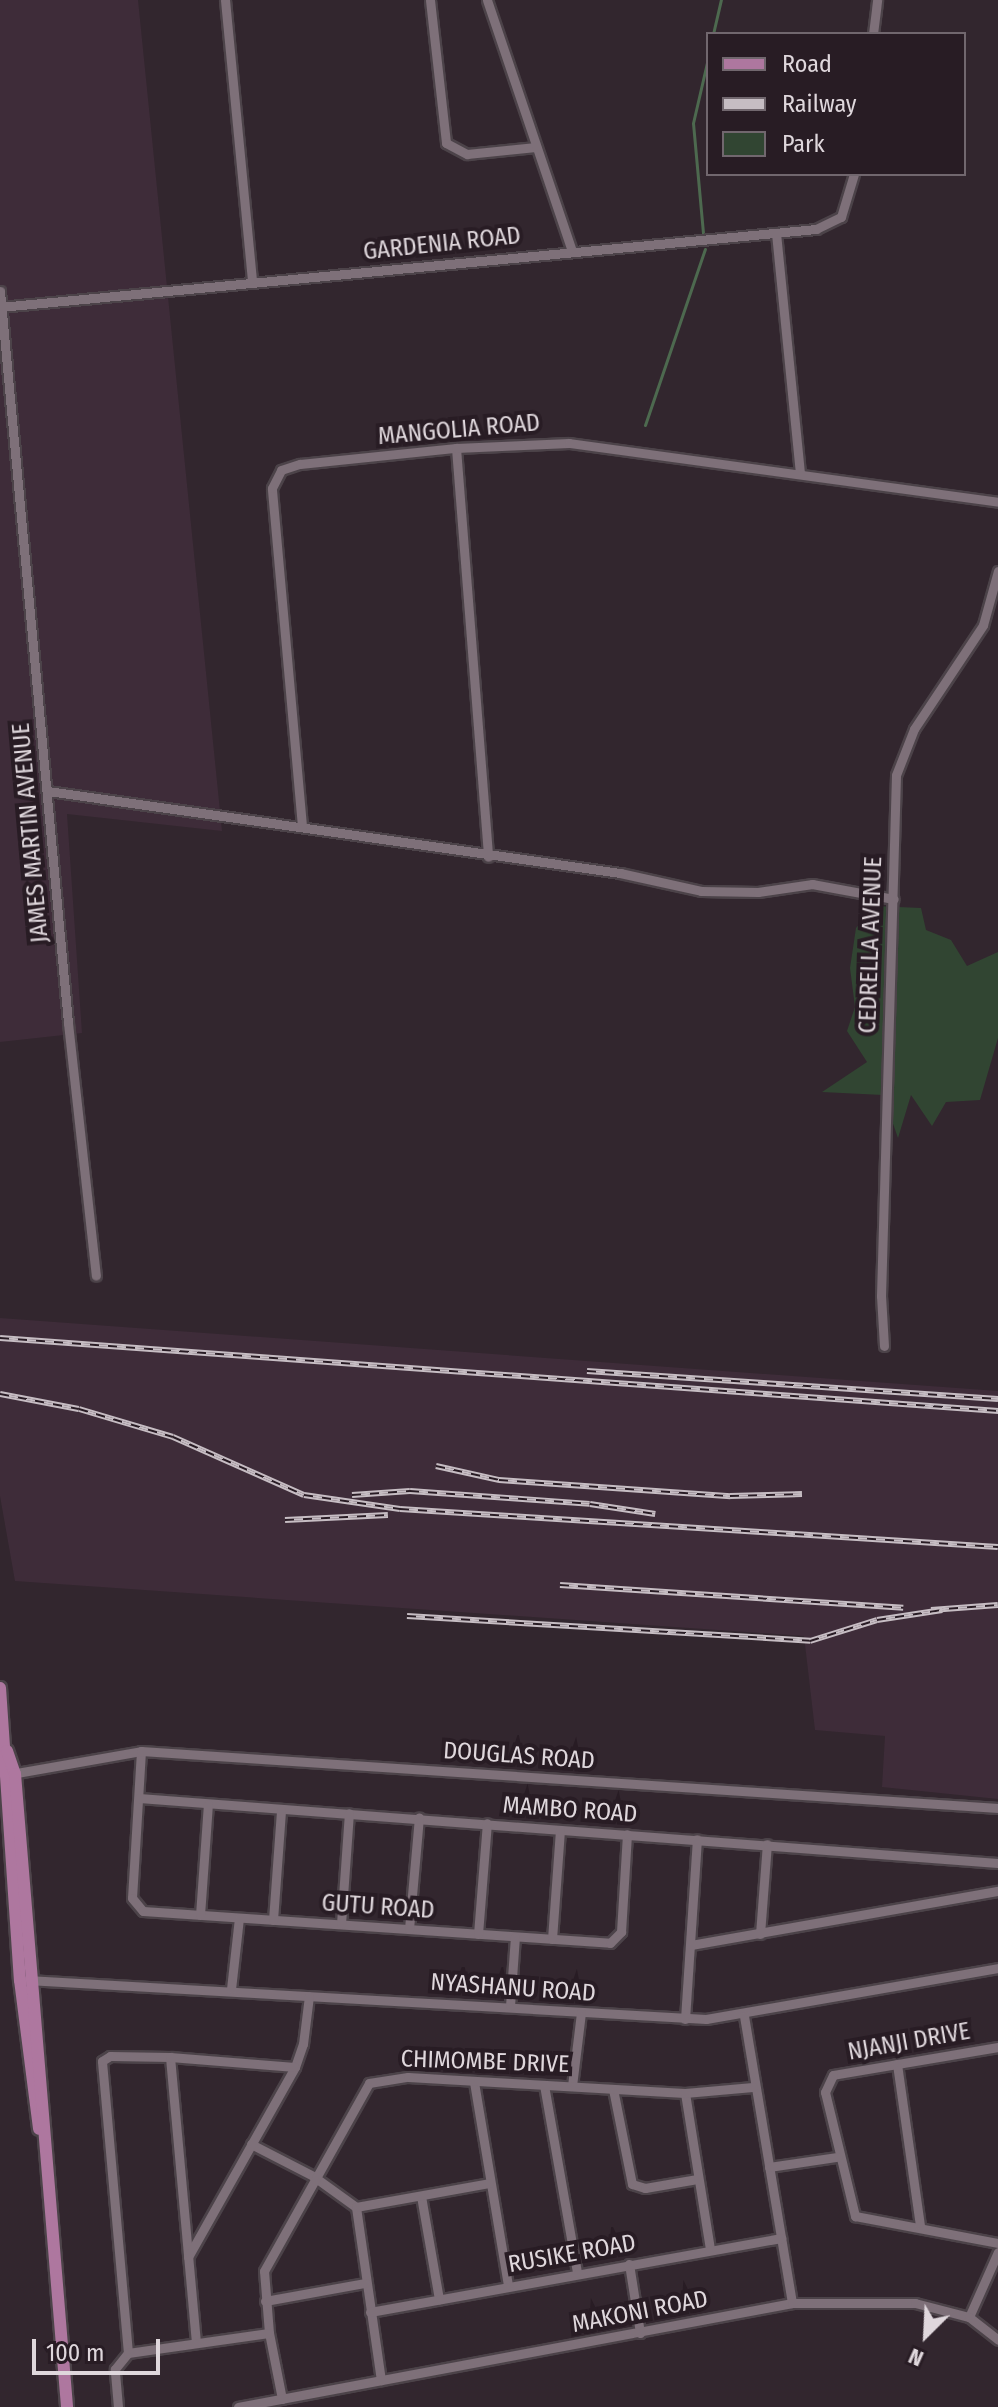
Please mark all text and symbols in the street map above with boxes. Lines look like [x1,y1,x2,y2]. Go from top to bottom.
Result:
legend [706,32,966,176]
text: Road [782,50,832,78]
text: Railway [782,90,857,118]
text: Park [782,130,825,158]
street label: GARDENIA ROAD [362,221,522,267]
street label: MANGOLIA ROAD [377,409,541,451]
street label: JAMES MARTIN AVENUE [7,722,55,944]
street label: CEDRELLA AVENUE [854,856,888,1034]
street label: DOUGLAS ROAD [442,1736,596,1776]
street label: MAMBO ROAD [502,1791,638,1829]
street label: GUTU ROAD [321,1889,435,1925]
street label: NYASHANU ROAD [429,1968,597,2008]
street label: NJANJI DRIVE [846,2017,972,2067]
street label: CHIMOMBE DRIVE [400,2045,570,2079]
street label: RUSIKE ROAD [506,2229,638,2279]
street label: MAKONI ROAD [570,2285,710,2339]
north arrow [886,2295,966,2375]
scale bar [36,2323,164,2373]
text: 100 m [46,2339,104,2367]
text: N [905,2342,928,2372]

